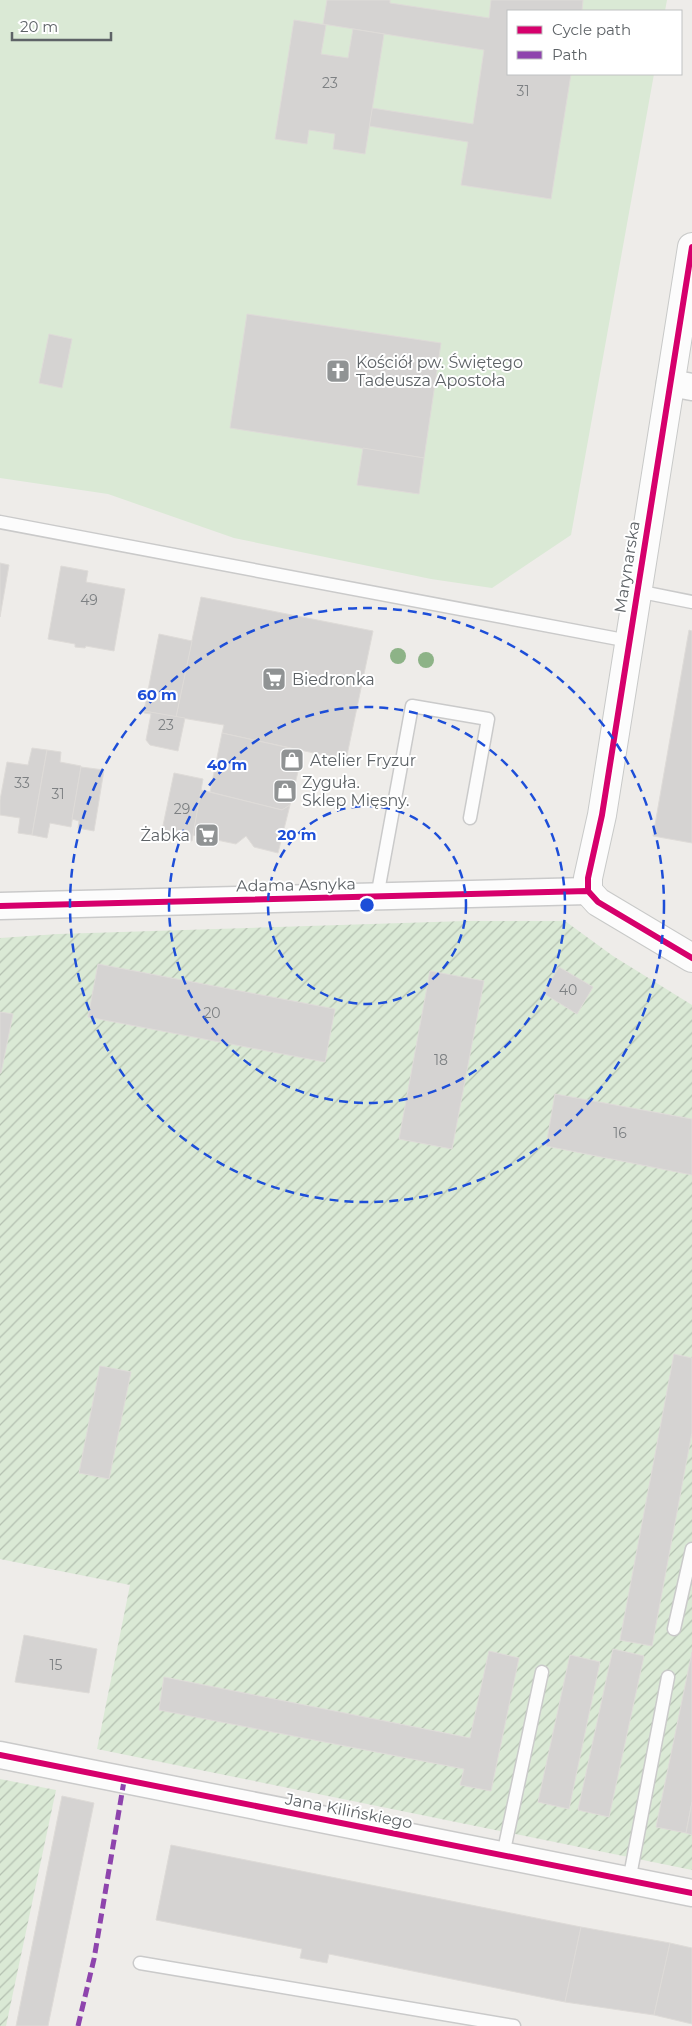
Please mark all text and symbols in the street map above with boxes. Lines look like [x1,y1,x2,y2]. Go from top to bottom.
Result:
scale bar [12,10,111,42]
legend [507,10,682,75]
text: 20 m [20,17,58,36]
text: Cycle path [552,20,631,39]
text: Path [552,45,588,64]
house number: 23 [322,74,338,92]
house number: 31 [517,82,529,100]
place label: Kościół pw. Świętego Tadeusza Apostoła [356,353,523,390]
church icon: Kościół pw. Świętego Tadeusza Apostoła [325,358,351,384]
street label: Marynarska [610,520,644,614]
house number: 49 [80,591,98,609]
supermarket icon: Biedronka [261,666,287,692]
place label: Biedronka [292,670,375,689]
text: 60 m [137,685,177,704]
house number: 23 [158,716,174,734]
shop icon: Atelier Fryzur [279,747,305,773]
place label: Atelier Fryzur [310,751,416,770]
text: 40 m [207,755,247,774]
place label: Zyguła. Sklep Mięsny. [302,773,410,810]
house number: 33 [14,774,30,792]
shop icon: Zyguła. Sklep Mięsny. [272,778,298,804]
house number: 31 [52,785,64,803]
house number: 29 [174,800,190,818]
supermarket icon: Żabka [194,822,220,848]
text: 20 m [277,825,317,844]
place label: Żabka [140,826,190,845]
street label: Adama Asnyka [236,874,356,896]
centre of rings [358,896,376,914]
house number: 40 [559,981,577,999]
house number: 20 [203,1004,221,1022]
house number: 18 [434,1051,448,1069]
house number: 16 [613,1124,627,1142]
house number: 15 [50,1656,63,1674]
street label: Jana Kilińskiego [283,1789,414,1833]

